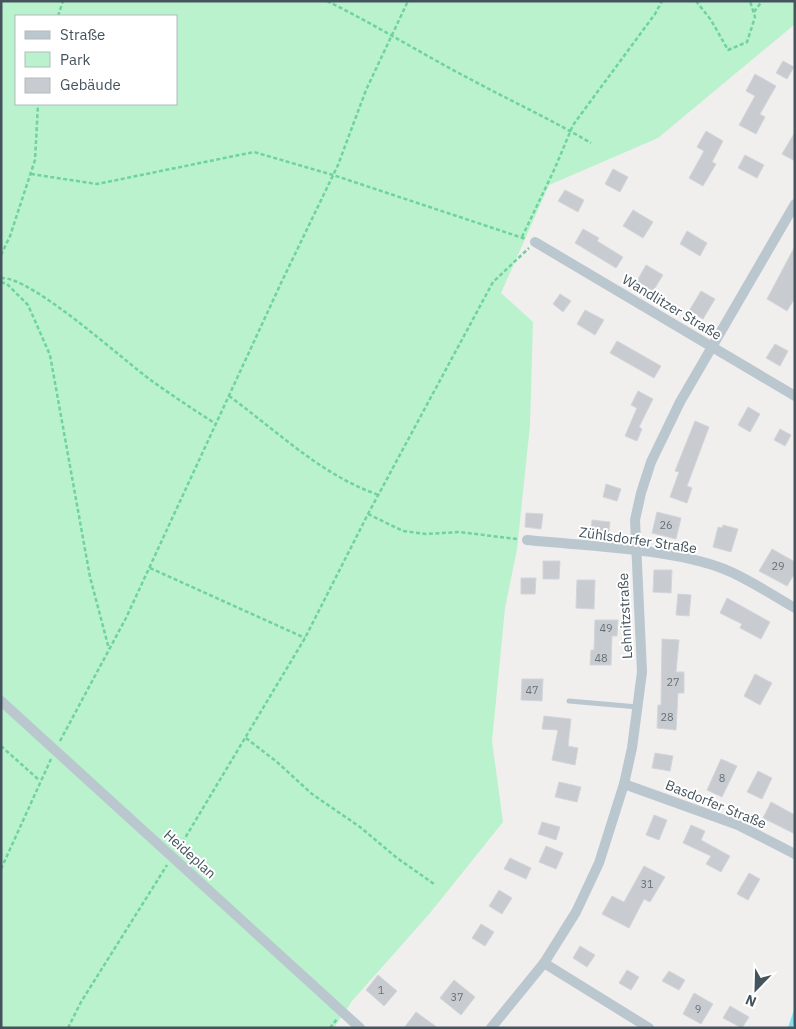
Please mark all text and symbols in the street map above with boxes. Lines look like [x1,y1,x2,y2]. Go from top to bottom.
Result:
legend [15,15,178,105]
text: Straße [60,25,105,44]
text: Park [60,50,90,69]
text: Gebäude [60,75,121,94]
street label: Wandlitzer Straße [619,270,725,344]
house number: 26 [659,518,673,532]
street label: Zühlsdorfer Straße [578,523,698,557]
house number: 29 [771,559,785,573]
street label: Lehnitzstraße [614,572,636,660]
house number: 49 [599,621,613,635]
house number: 48 [594,651,608,665]
house number: 27 [666,675,680,689]
house number: 47 [525,683,539,697]
house number: 28 [660,710,674,724]
house number: 8 [719,771,725,785]
street label: Basdorfer Straße [663,776,769,833]
street label: Heideplan [160,826,220,882]
house number: 31 [640,877,654,891]
north arrow [731,964,781,1014]
house number: 1 [378,983,385,997]
house number: 37 [450,990,464,1004]
text: N [743,991,759,1011]
house number: 9 [695,1002,701,1016]

